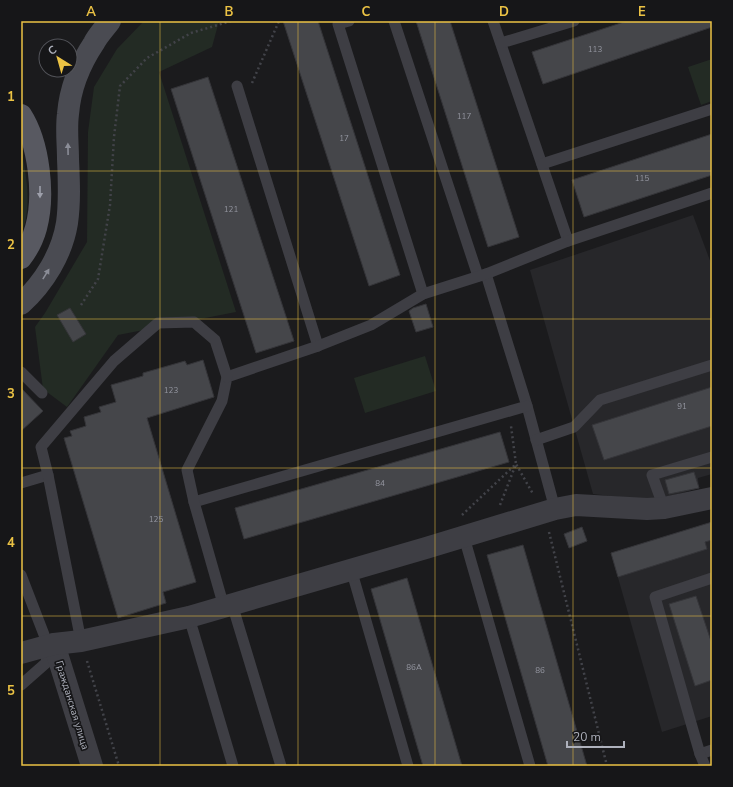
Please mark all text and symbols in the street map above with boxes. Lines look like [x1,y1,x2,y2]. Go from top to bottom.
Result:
text: A [86,3,96,21]
text: B [225,3,234,21]
text: C [362,3,371,21]
text: D [499,3,509,21]
text: E [638,3,646,21]
north arrow [38,38,78,78]
text: С [45,42,60,59]
house number: 113 [588,44,602,55]
text: 1 [7,88,15,106]
house number: 117 [457,111,471,122]
house number: 17 [339,133,349,144]
one-way arrow [65,142,71,155]
house number: 115 [635,173,649,184]
one-way arrow [37,186,43,199]
house number: 121 [224,204,238,215]
text: 2 [7,236,15,254]
one-way arrow [42,269,50,279]
text: 3 [7,385,15,403]
house number: 123 [164,385,178,396]
house number: 91 [677,401,687,412]
house number: 84 [375,478,385,489]
house number: 125 [149,514,163,525]
text: 4 [7,534,15,552]
street label: Гражданская улица [52,659,92,751]
house number: 86А [406,662,422,673]
house number: 86 [535,665,545,676]
text: 5 [7,682,15,700]
scale bar [567,723,624,749]
text: 20 m [573,729,601,745]

